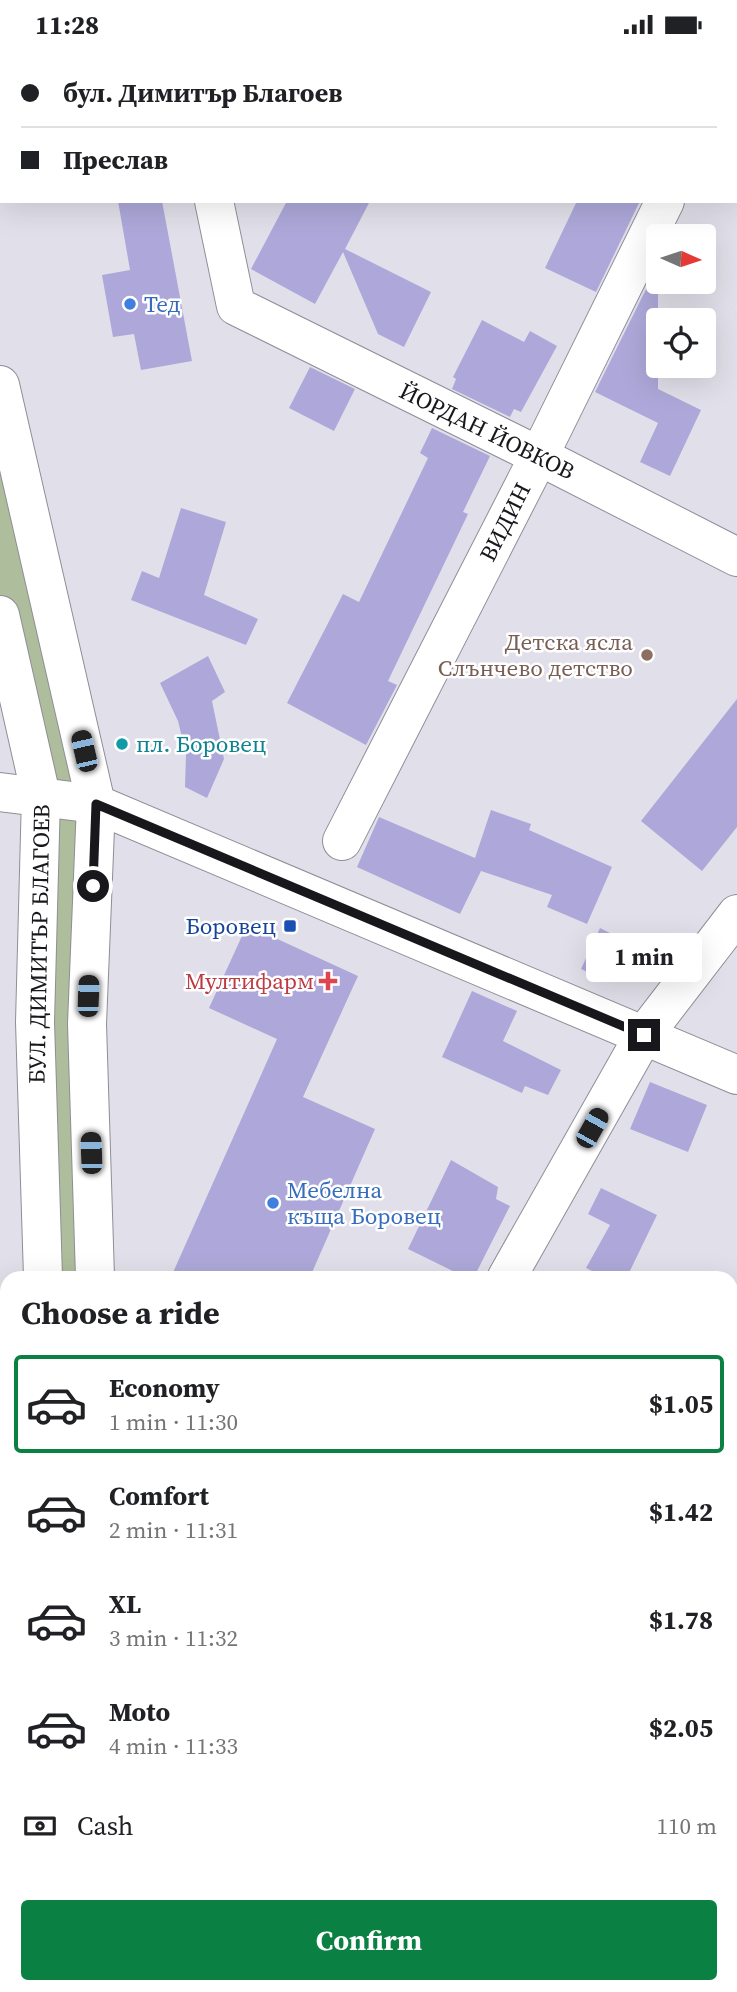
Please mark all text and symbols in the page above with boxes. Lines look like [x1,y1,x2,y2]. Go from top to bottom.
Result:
text: 11:28 [35,7,99,43]
text: бул. Димитър Благоев [63,75,343,111]
text: Преслав [63,142,168,178]
north arrow [646,224,716,294]
map controls [646,224,716,378]
place label: Тед [144,288,181,320]
marker: Тед [122,296,138,312]
button: locate [646,308,716,378]
street label: ЙОРДАН ЙОВКОВ [394,375,580,487]
street label: ВИДИН [472,477,538,567]
place label: Детска ясла Слънчево детство [438,626,633,684]
marker: Детска ясла Слънчево детство [639,647,655,663]
car [70,728,99,774]
place label: пл. Боровец [136,728,266,760]
marker: пл. Боровец [114,736,130,752]
street label: БУЛ. ДИМИТЪР БЛАГОЕВ [21,804,57,1084]
route start [77,870,109,902]
place label: Боровец [185,910,276,942]
marker: Боровец [282,918,298,934]
callout: 1 min [586,933,702,983]
text: 1 min [614,941,674,973]
place label: Мултифарм [185,965,314,997]
marker: Мултифарм [320,973,336,989]
car [77,975,100,1017]
route end [628,1019,660,1051]
car [573,1105,612,1151]
car [80,1132,103,1174]
place label: Мебелна къща Боровец [287,1174,441,1232]
marker: Мебелна къща Боровец [265,1195,281,1211]
text: Choose a ride [21,1291,220,1335]
text: Economy [109,1370,220,1406]
icon: car [25,1373,88,1436]
text: $1.05 [649,1386,713,1422]
text: 1 min · 11:30 [109,1406,238,1438]
text: Comfort [109,1478,209,1514]
icon: car [25,1481,88,1544]
text: $1.42 [649,1494,713,1530]
text: 2 min · 11:31 [109,1514,238,1546]
text: XL [109,1586,141,1622]
icon: car [25,1589,88,1652]
text: $1.78 [649,1602,713,1638]
text: 3 min · 11:32 [109,1622,238,1654]
text: Moto [109,1694,170,1730]
icon: car [25,1697,88,1760]
text: $2.05 [649,1710,713,1746]
text: 4 min · 11:33 [109,1730,238,1762]
icon: cash [21,1807,59,1845]
text: Cash [77,1808,133,1844]
text: 110 m [656,1810,717,1842]
button: Confirm [21,1900,717,1980]

